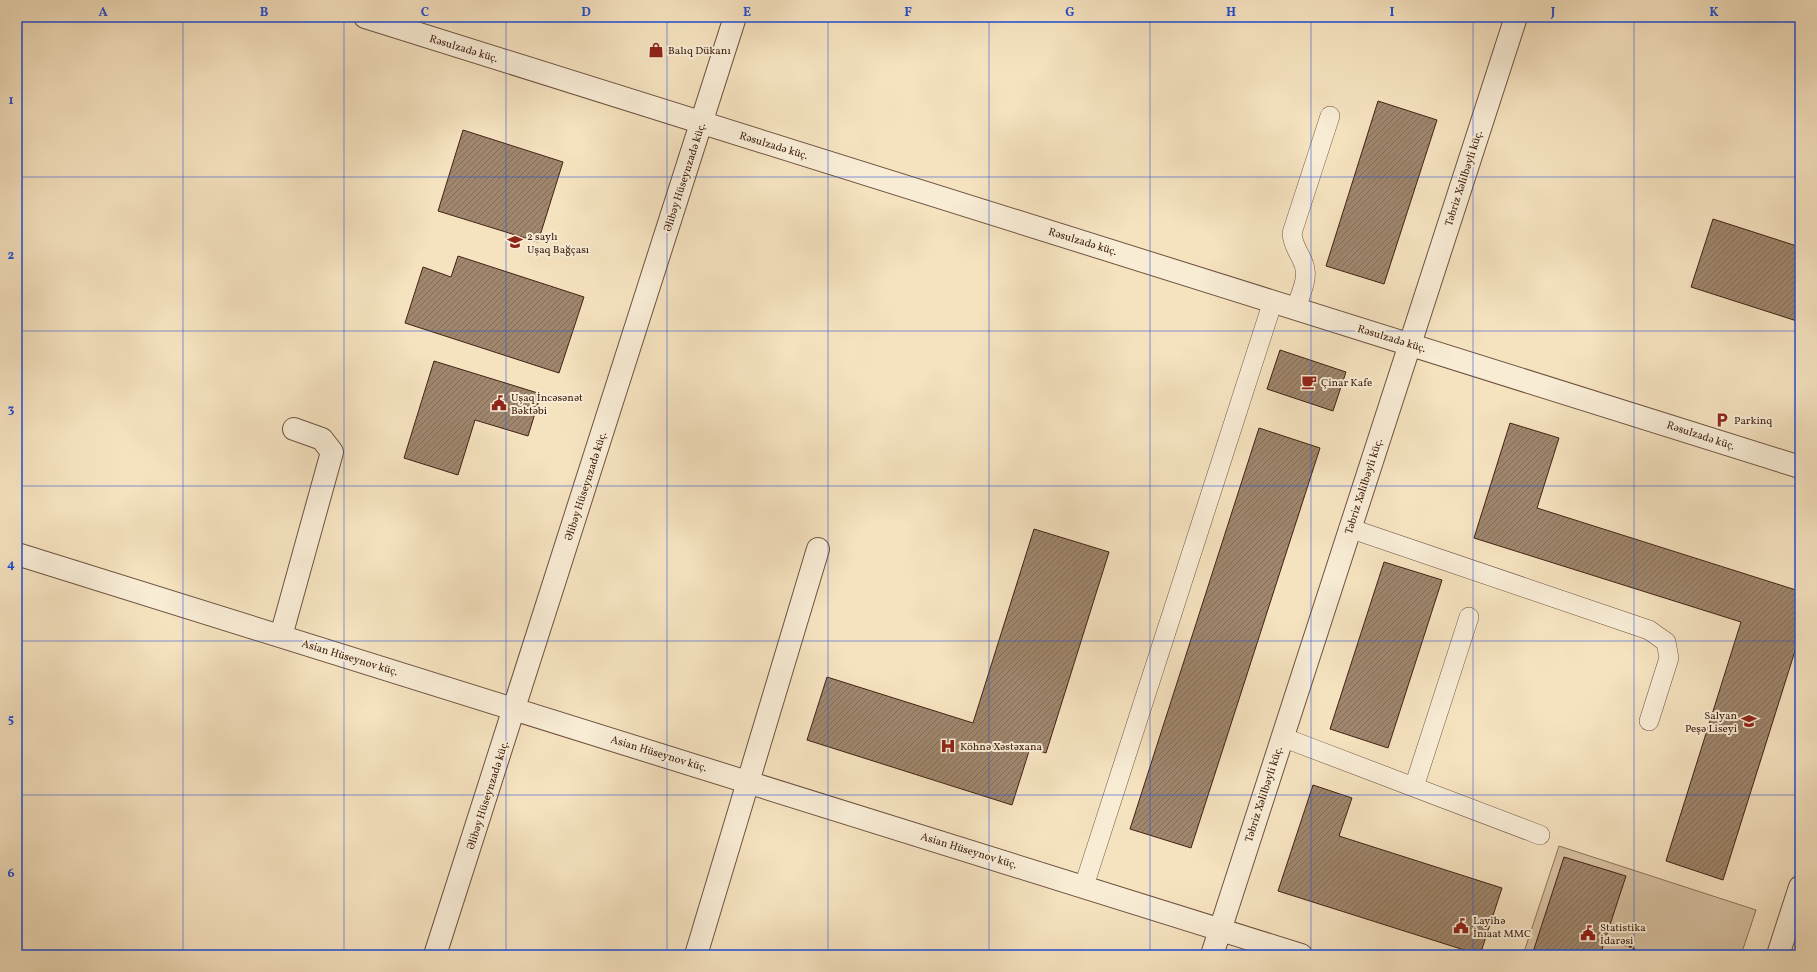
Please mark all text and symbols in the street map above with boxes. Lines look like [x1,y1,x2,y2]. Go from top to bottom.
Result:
text: A [98,4,108,22]
text: B [260,4,269,22]
text: C [421,4,429,22]
text: D [581,4,591,22]
text: E [743,4,751,22]
text: F [904,4,912,22]
text: G [1065,4,1075,22]
text: H [1226,4,1236,22]
text: I [1390,4,1395,22]
text: J [1550,4,1556,22]
text: K [1709,4,1719,22]
street label: Rəsulzadə küç. [427,32,500,67]
shop icon: Balıq Dükanı [647,41,665,59]
place label: Balıq Dükanı [668,44,731,59]
text: 1 [8,92,14,110]
street label: Əlibəy Hüseynzadə küç. [661,121,710,234]
street label: Təbriz Xəlilbəyli küç. [1442,128,1487,228]
street label: Rəsulzadə küç. [737,129,810,164]
street label: Rəsulzadə küç. [1046,225,1119,260]
place label: 2 saylı Uşaq Bağçası [527,230,589,258]
school or university icon: 2 saylı Uşaq Bağçası [506,233,524,251]
text: 2 [8,247,15,265]
street label: Rəsulzadə küç. [1355,322,1428,357]
cafe icon: Çinar Kafe [1300,373,1318,391]
place label: Çinar Kafe [1321,376,1372,391]
place label: Uşaq İncəsənət Bəktəbi [511,391,583,419]
public building icon: Uşaq İncəsənət Bəktəbi [490,394,508,412]
text: 3 [8,401,15,419]
parking icon: Parkinq [1713,411,1731,429]
place label: Parkinq [1734,414,1772,429]
street label: Rəsulzadə küç. [1664,418,1737,455]
street label: Əlibəy Hüseynzadə küç. [562,430,611,543]
street label: Təbriz Xəlilbəyli küç. [1342,436,1387,536]
text: 4 [7,556,15,574]
street label: Asian Hüseynov küç. [300,637,400,680]
place label: Salyan Peşə Liseyi [1685,709,1737,737]
text: 5 [8,711,14,729]
school or university icon: Salyan Peşə Liseyi [1740,712,1758,730]
street label: Asian Hüseynov küç. [609,733,709,776]
hospital icon: Köhnə Xəstəxana [939,737,957,755]
street label: Əlibəy Hüseynzadə küç. [464,739,513,852]
place label: Köhnə Xəstəxana [960,740,1043,755]
street label: Təbriz Xəlilbəyli küç. [1242,744,1287,844]
street label: Asian Hüseynov küç. [919,830,1019,873]
text: 6 [7,865,15,883]
place label: Layihə İnıaat MMC [1473,914,1531,942]
public building icon: Layihə İnıaat MMC [1452,917,1470,935]
place label: Statistika İdarəsi [1600,921,1646,949]
public building icon: Statistika İdarəsi [1579,924,1597,942]

